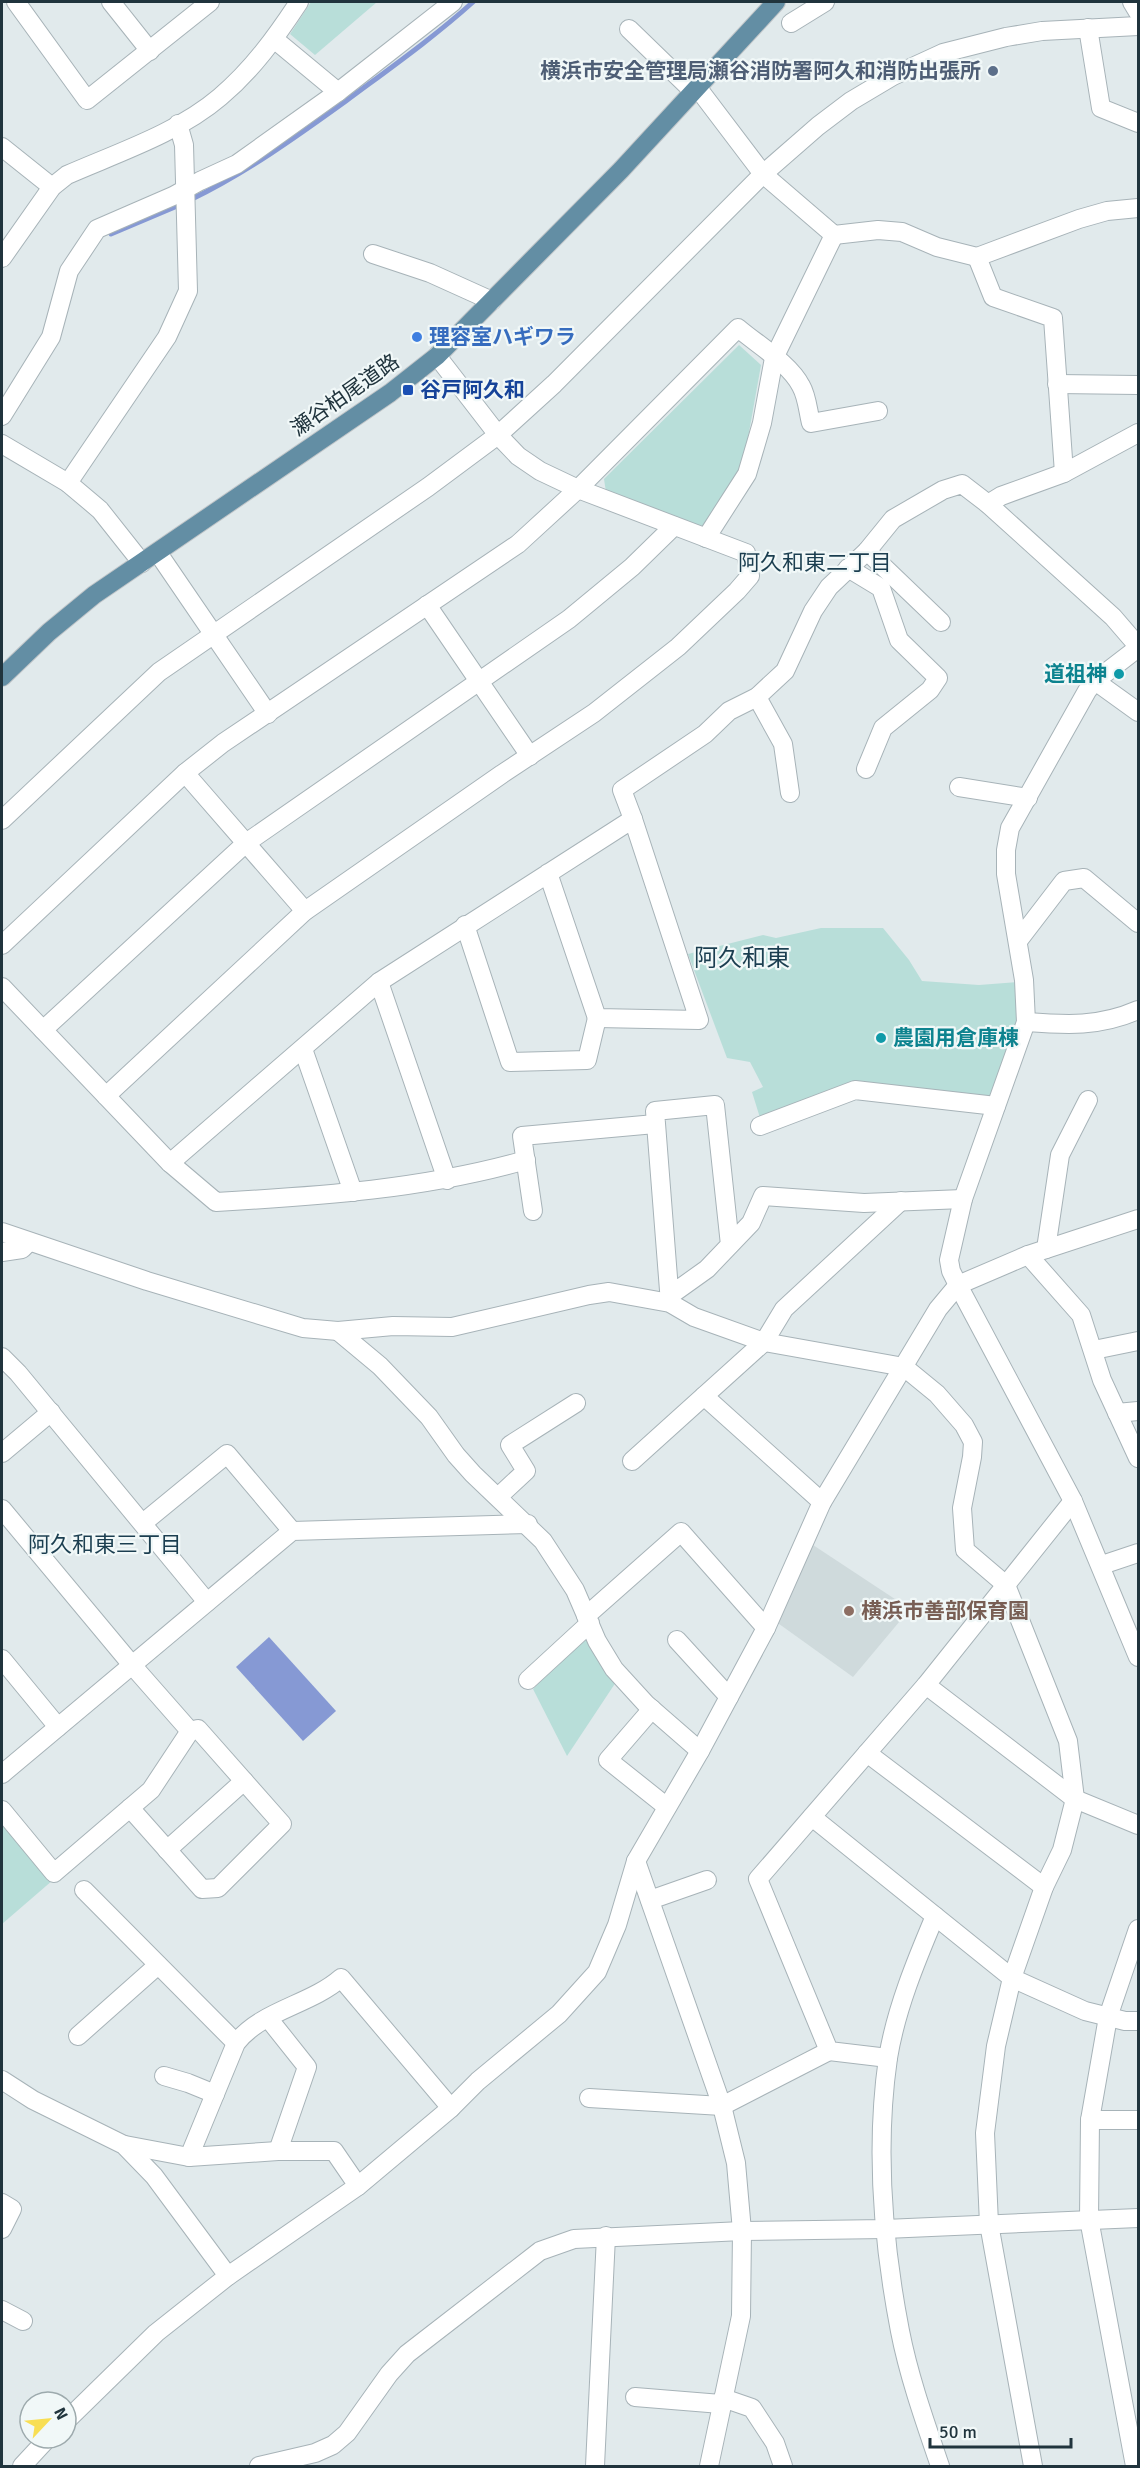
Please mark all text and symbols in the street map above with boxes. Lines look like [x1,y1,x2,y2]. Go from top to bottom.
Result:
place label: 横浜市安全管理局瀬谷消防署阿久和消防出張所 [540,58,981,84]
marker: 横浜市安全管理局瀬谷消防署阿久和消防出張所 [986,64,1000,78]
place label: 理容室ハギワラ [429,324,576,350]
marker: 理容室ハギワラ [410,330,424,344]
street label: 瀬谷柏尾道路 [286,348,404,442]
place label: 谷戸阿久和 [420,377,525,403]
marker: 谷戸阿久和 [401,383,415,397]
district label: 阿久和東二丁目 [738,549,892,576]
place label: 道祖神 [1044,661,1107,687]
marker: 道祖神 [1112,667,1126,681]
district label: 阿久和東 [694,943,790,973]
place label: 農園用倉庫棟 [893,1025,1019,1051]
marker: 農園用倉庫棟 [874,1031,888,1045]
district label: 阿久和東三丁目 [28,1531,182,1558]
place label: 横浜市善部保育園 [861,1598,1029,1624]
marker: 横浜市善部保育園 [842,1604,856,1618]
north arrow [18,2390,78,2450]
text: N [49,2404,72,2423]
scale bar [930,2411,1071,2449]
text: 50 m [939,2421,977,2443]

